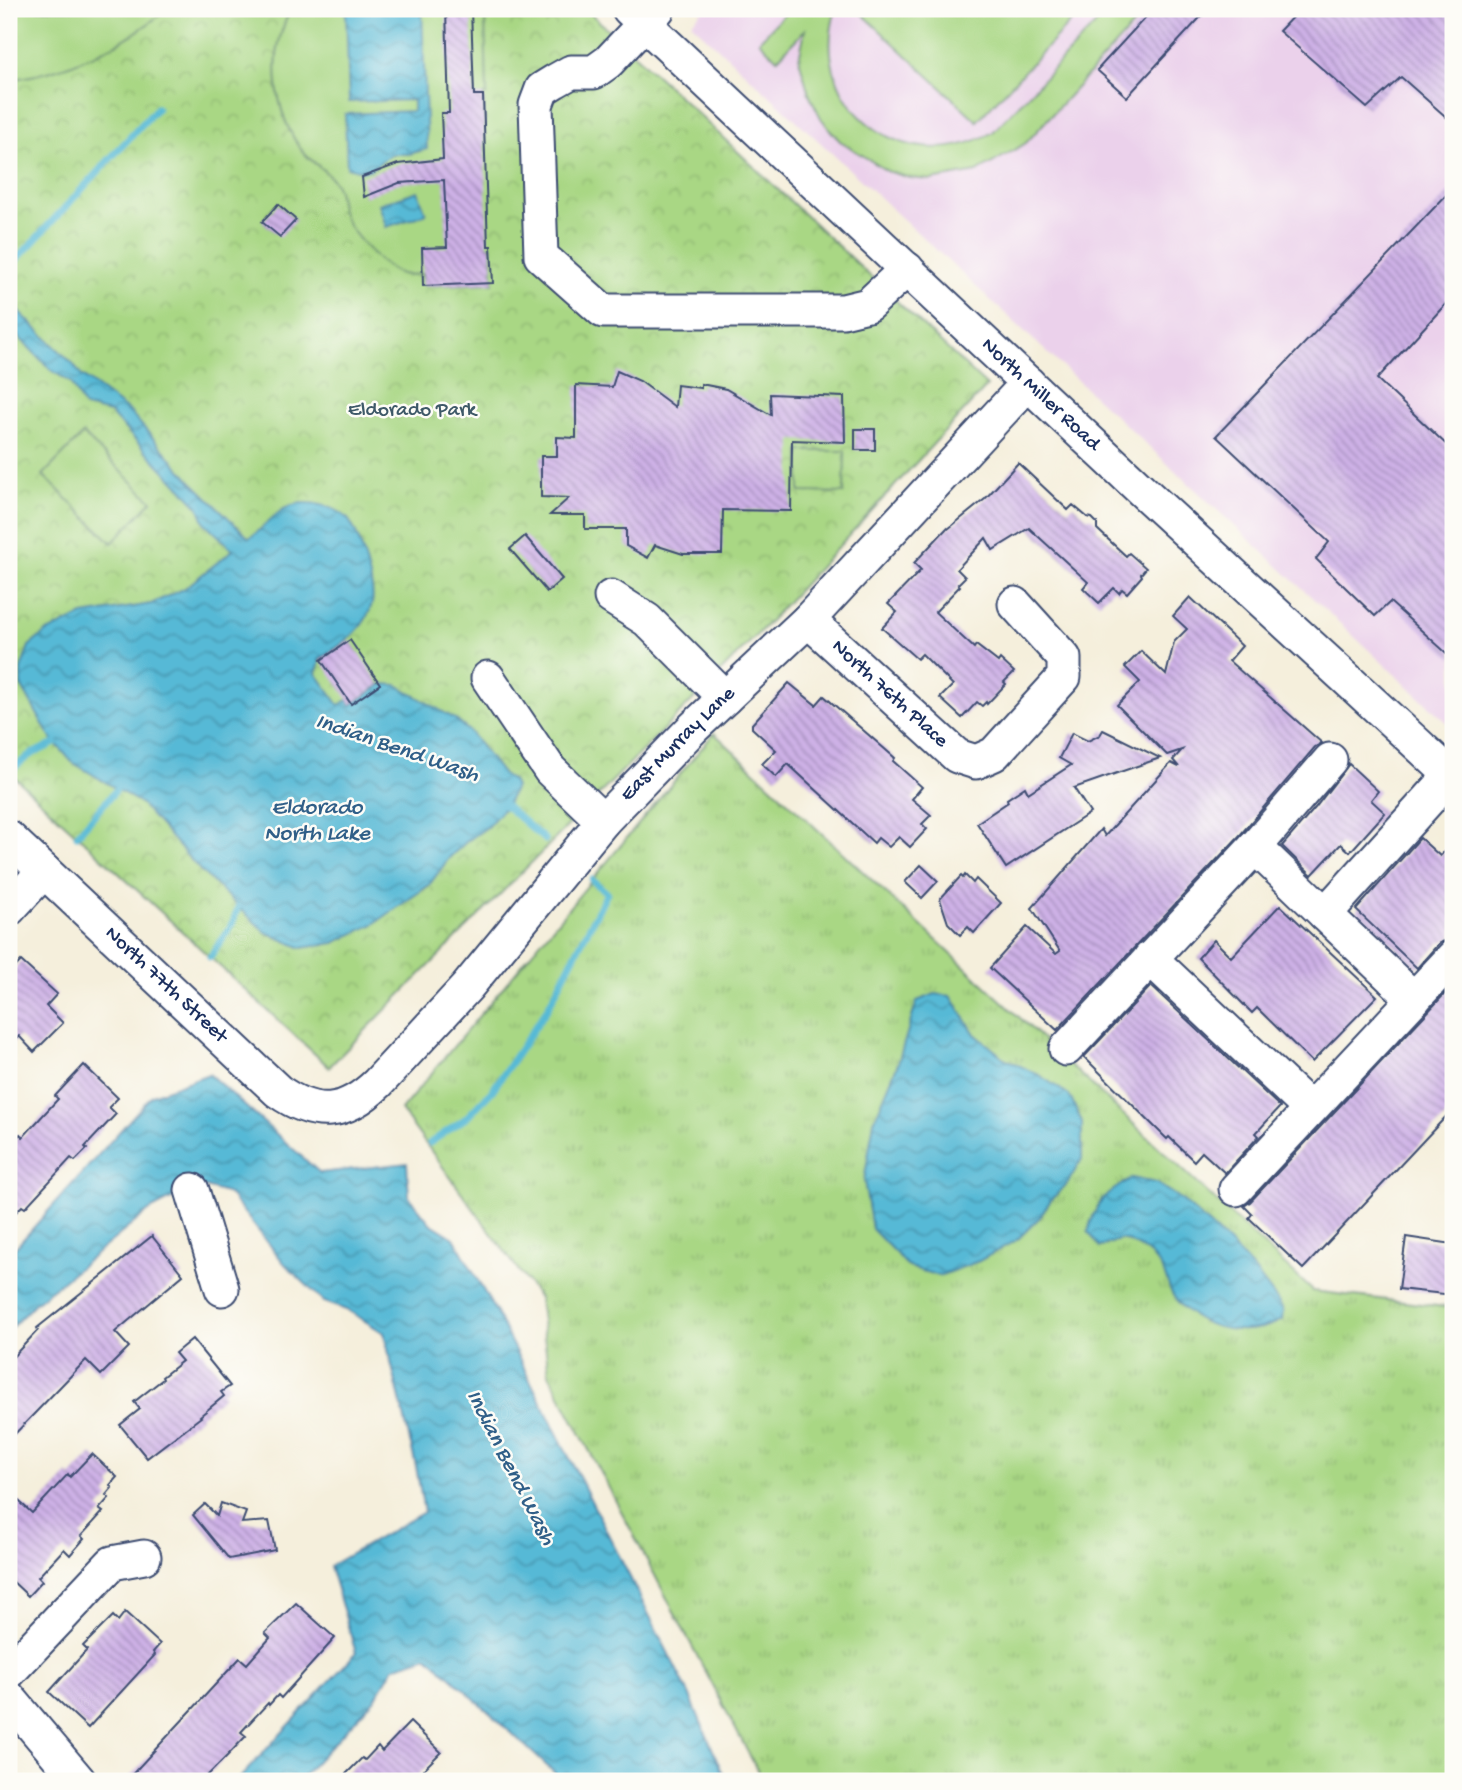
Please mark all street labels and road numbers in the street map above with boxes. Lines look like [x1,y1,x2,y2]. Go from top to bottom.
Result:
street label: North Miller Road [975,333,1106,458]
street label: North 76th Place [826,635,954,754]
street label: East Murray Lane [616,681,742,807]
street label: North 77th Street [99,922,234,1051]

